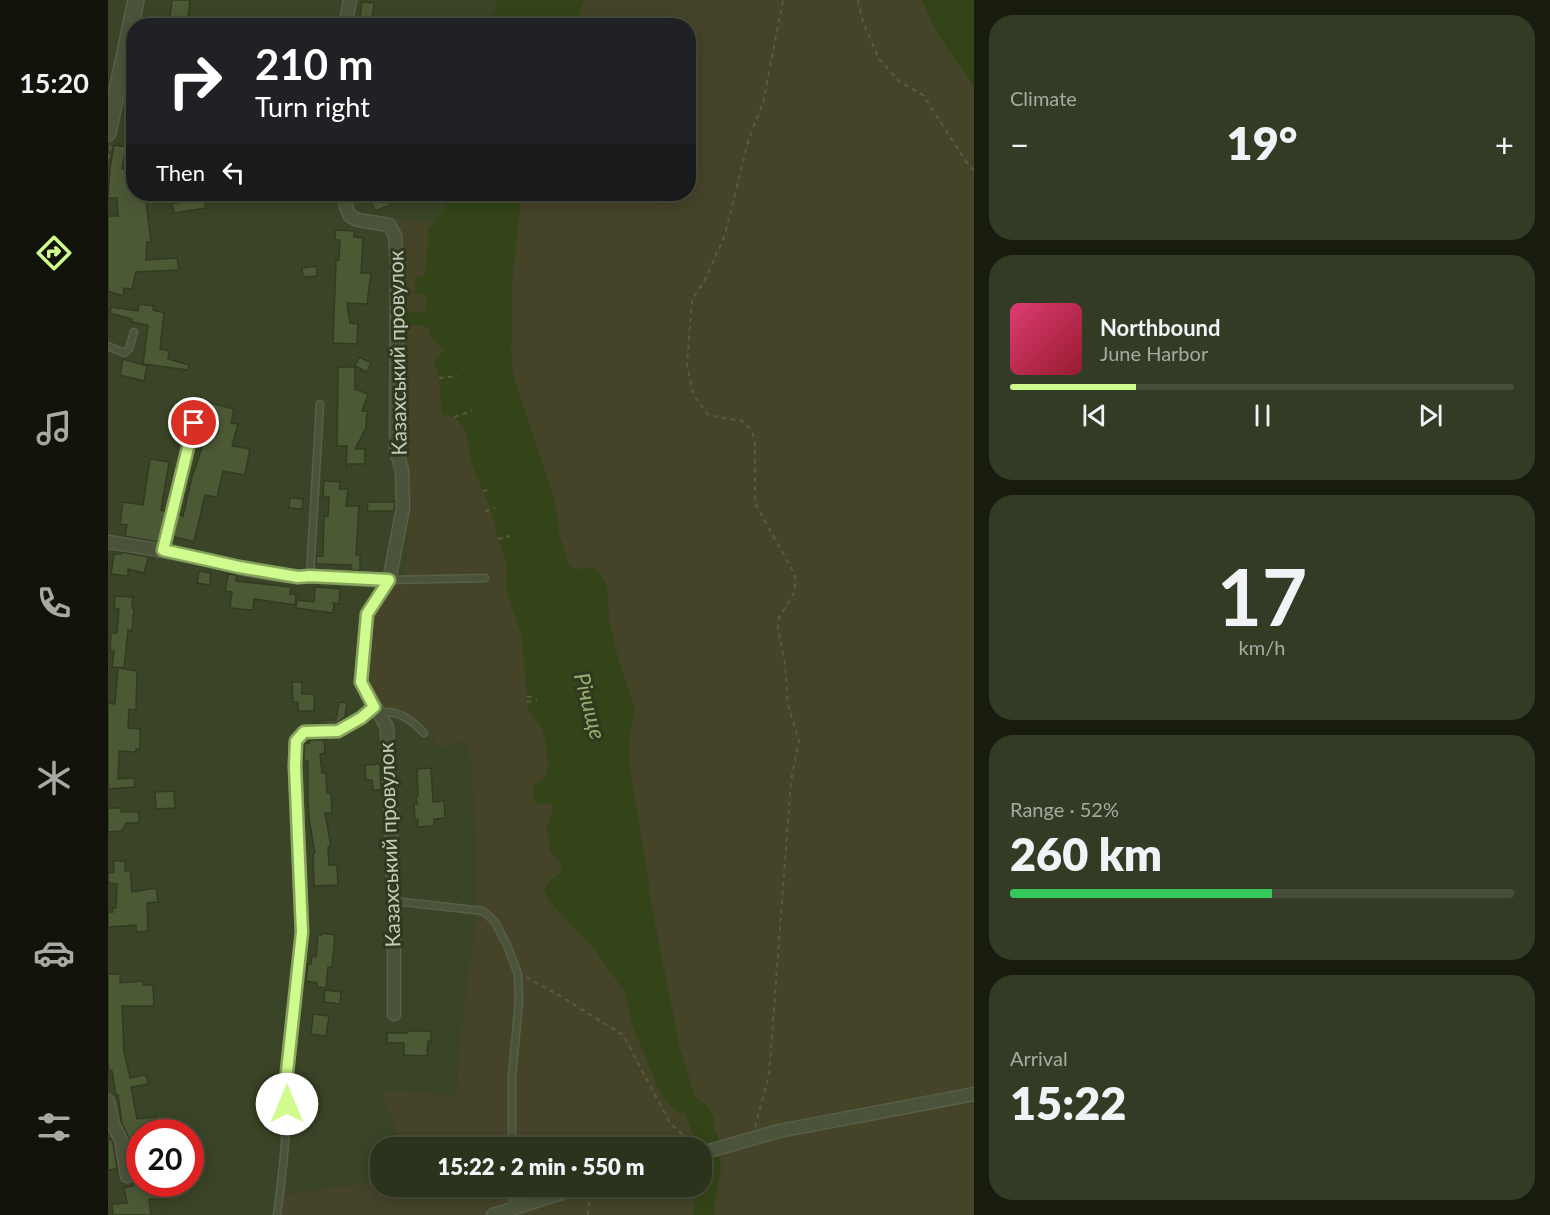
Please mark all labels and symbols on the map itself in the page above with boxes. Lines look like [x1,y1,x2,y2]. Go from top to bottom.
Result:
street label: Казахський провулок [382,250,411,456]
pin [168,397,219,448]
water label: Річище [569,670,612,742]
street label: Казахський провулок [372,742,405,948]
position arrow [255,1072,319,1136]
speed limit sign: 20 [126,1119,204,1197]

